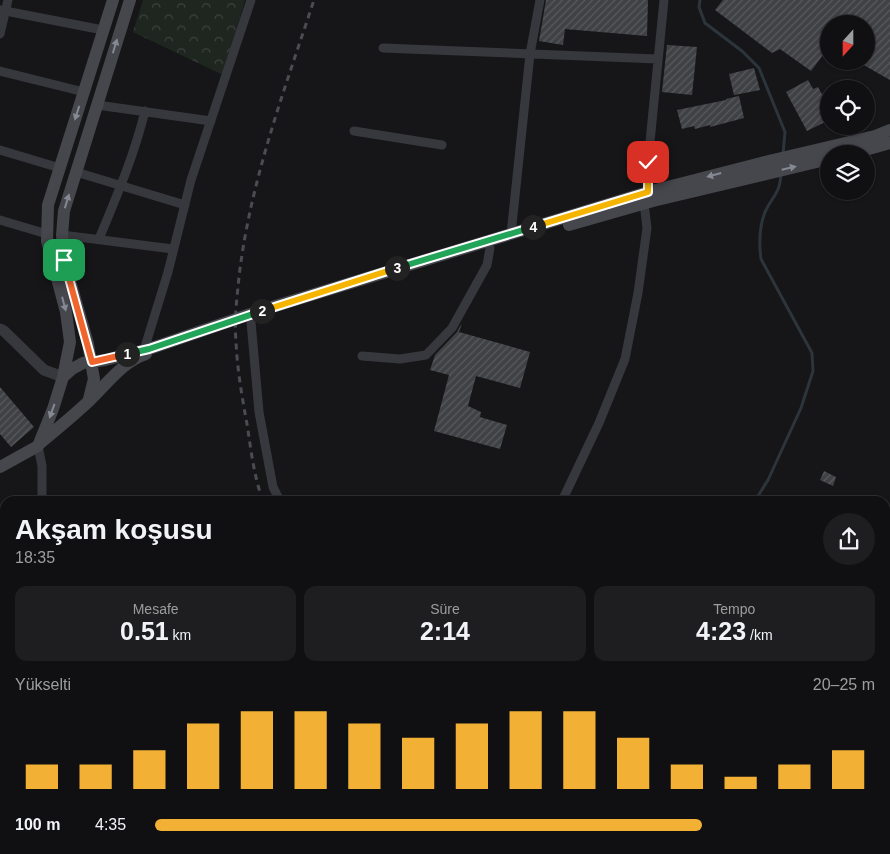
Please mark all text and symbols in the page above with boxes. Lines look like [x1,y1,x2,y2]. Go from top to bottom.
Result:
north arrow [820,15,875,70]
map controls [820,15,875,200]
one-way arrow [112,38,120,53]
button: locate [820,80,875,135]
one-way arrow [73,106,80,121]
pin [627,141,669,183]
button: layers [820,145,875,200]
icon: check [634,148,662,176]
one-way arrow [781,164,797,172]
one-way arrow [706,171,721,179]
one-way arrow [63,193,71,208]
pin: 4 [520,214,546,240]
text: 4 [530,219,537,235]
pin [43,239,85,281]
icon: arrive [50,246,78,274]
pin: 3 [384,256,410,280]
text: 3 [394,260,401,276]
one-way arrow [60,297,68,312]
pin: 2 [250,298,274,324]
text: 2 [259,303,266,319]
pin: 1 [114,342,140,366]
text: 1 [124,346,131,362]
one-way arrow [48,404,56,419]
button: share [823,513,875,565]
text: Akşam koşusu [15,514,213,545]
text: 18:35 [15,549,55,566]
text: Mesafe [133,601,179,617]
text: Süre [430,601,460,617]
text: Tempo [713,601,755,617]
text: 0.51 [120,617,169,645]
text: 2:14 [420,617,470,645]
text: 4:23 [696,617,746,645]
text: km [169,627,191,643]
text: /km [746,627,773,643]
text: Yükselti [15,676,71,693]
text: 20–25 m [813,676,875,693]
text: 100 m [15,816,60,833]
text: 4:35 [95,816,126,833]

